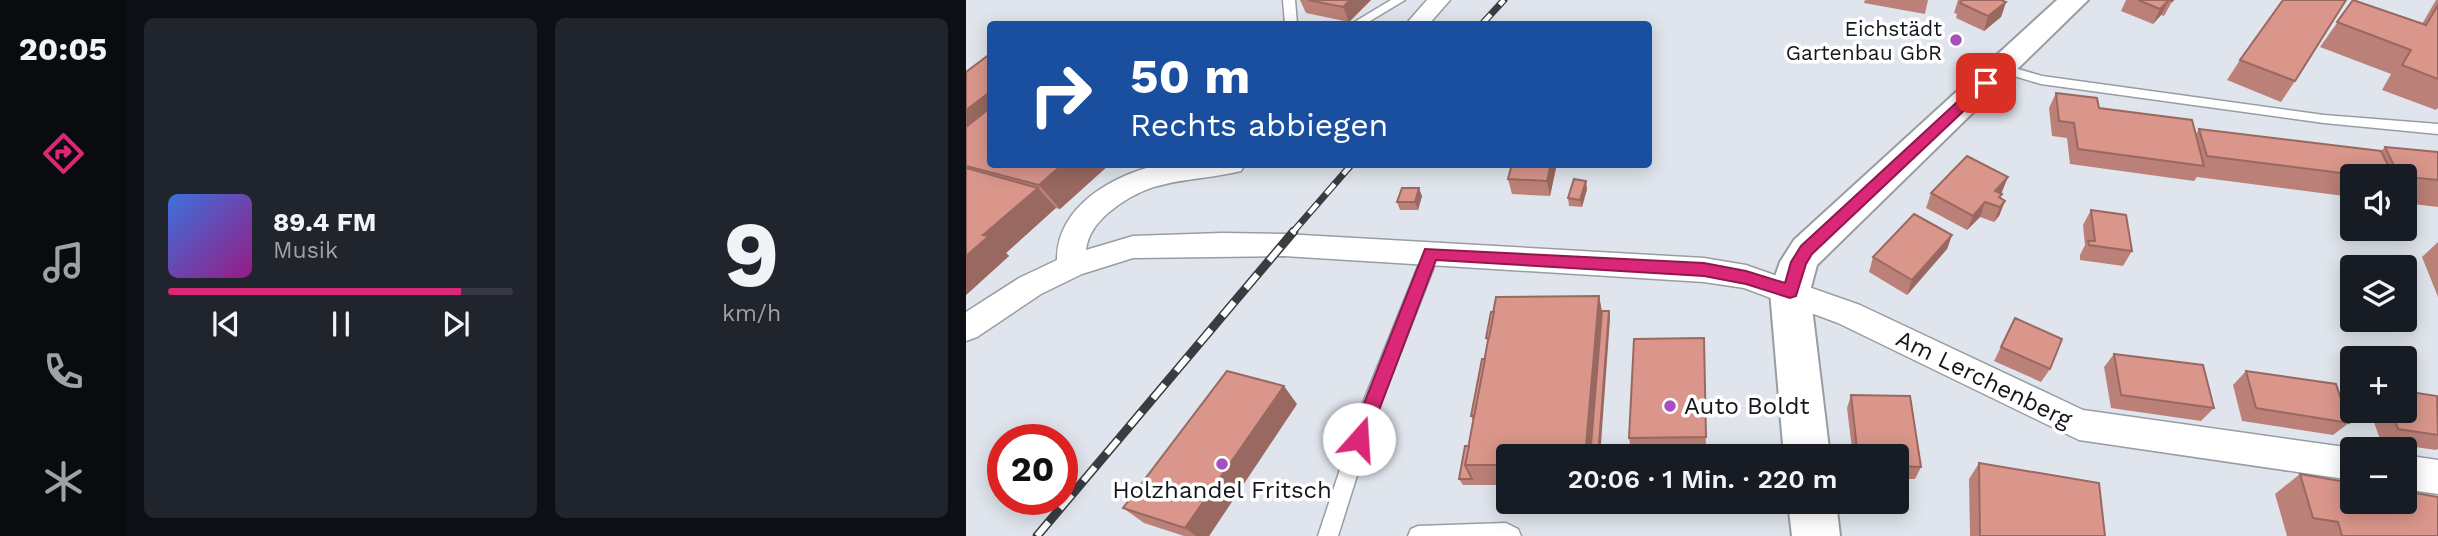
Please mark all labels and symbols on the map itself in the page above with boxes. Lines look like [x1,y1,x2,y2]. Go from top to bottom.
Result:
place label: Eichstädt Gartenbau GbR [1786,16,1942,65]
marker: Eichstädt Gartenbau GbR [1948,32,1964,48]
pin [1956,53,2016,113]
street label: Am Lerchenberg [1892,324,2077,434]
place label: Auto Boldt [1684,392,1810,420]
marker: Auto Boldt [1662,398,1678,414]
position arrow [1322,402,1396,476]
speed limit sign: 20 [987,424,1078,515]
marker: Holzhandel Fritsch [1214,456,1230,472]
place label: Holzhandel Fritsch [1112,476,1332,504]

